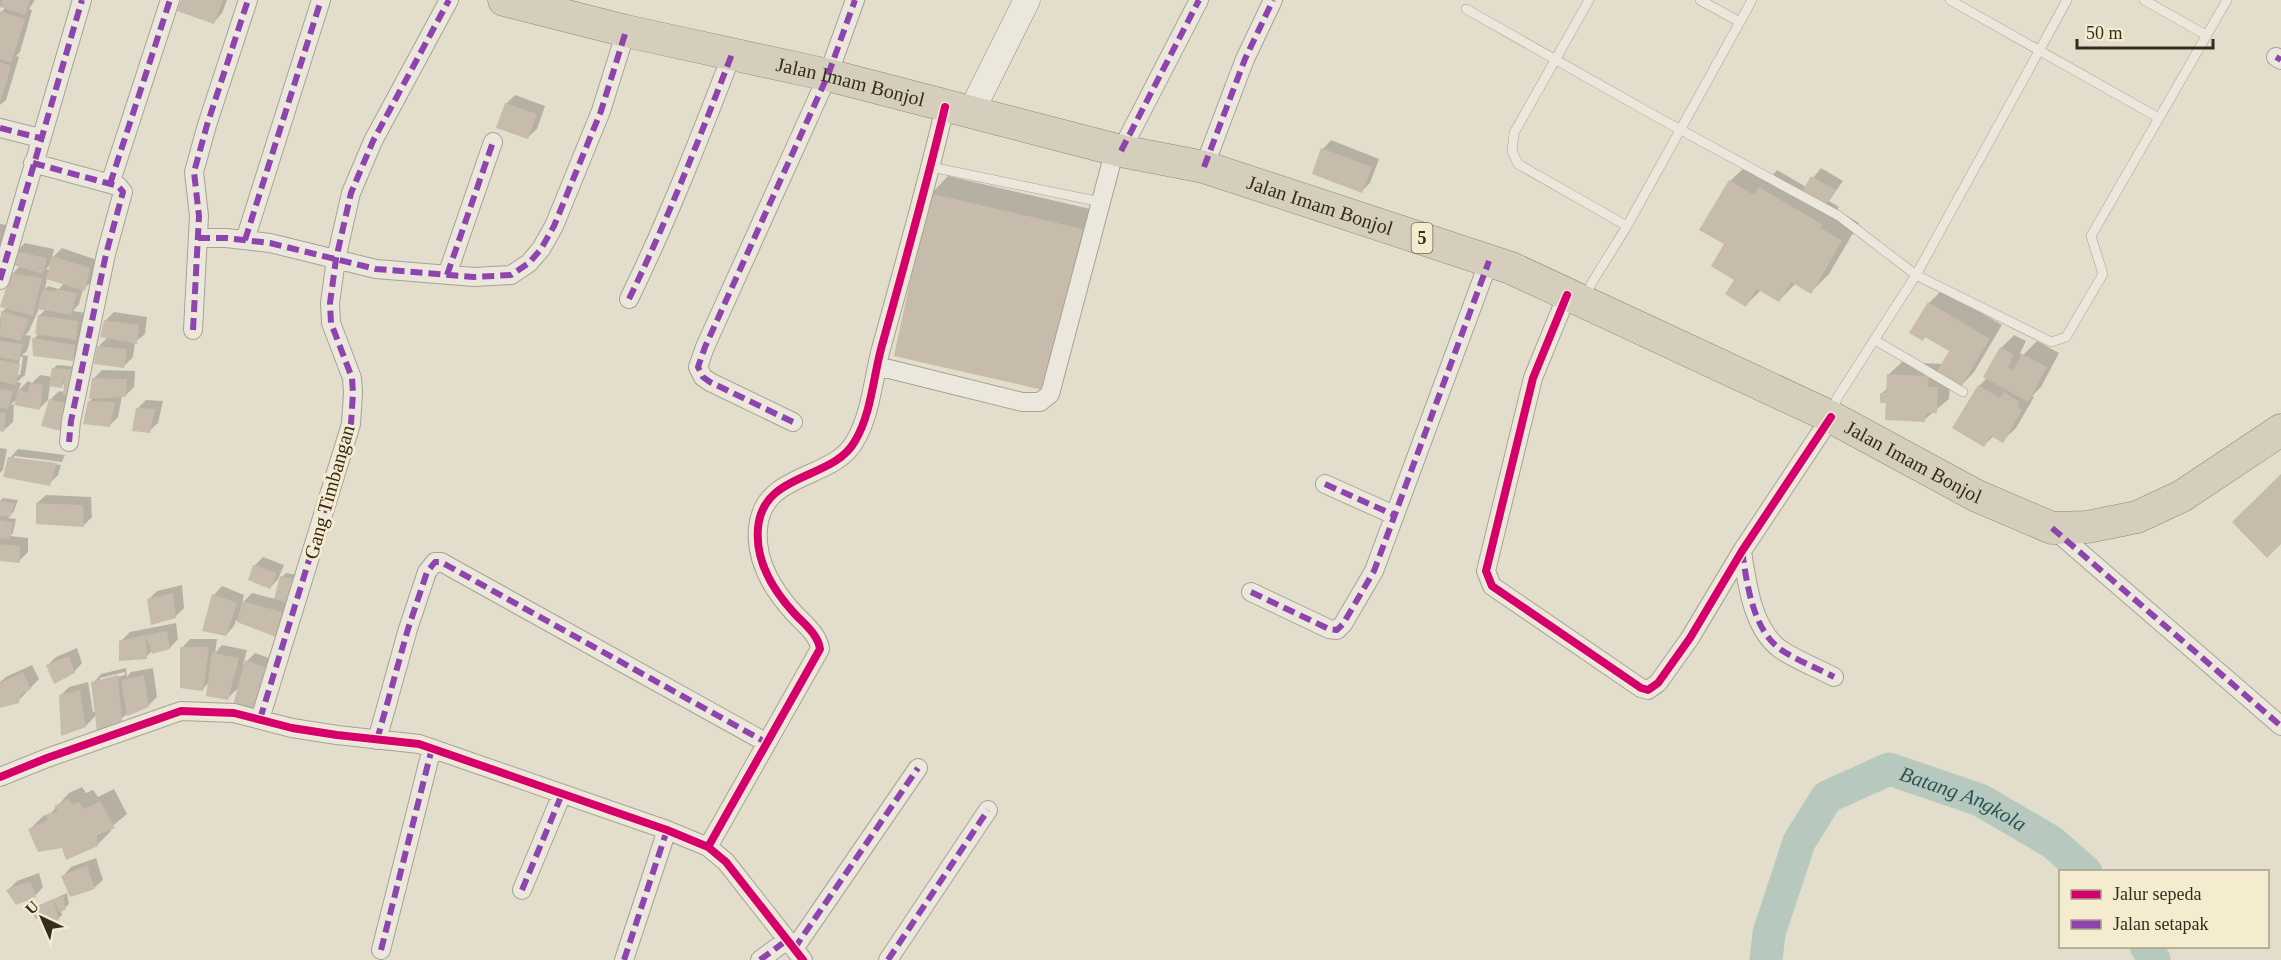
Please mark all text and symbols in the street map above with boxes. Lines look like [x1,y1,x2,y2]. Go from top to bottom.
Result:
scale bar [2077,12,2214,50]
text: 50 m [2086,23,2123,43]
street label: Jalan Imam Bonjol [774,53,928,111]
street label: Jalan Imam Bonjol [1244,171,1396,240]
road number: 5 [1412,223,1432,253]
street label: Jalan Imam Bonjol [1841,416,1986,508]
street label: Gang Timbangan [299,422,360,562]
water label: Batang Angkola [1897,762,2031,836]
legend [2059,870,2269,948]
text: Jalur sepeda [2113,884,2201,904]
north arrow [12,888,72,948]
text: U [22,897,42,918]
text: Jalan setapak [2113,914,2208,934]

